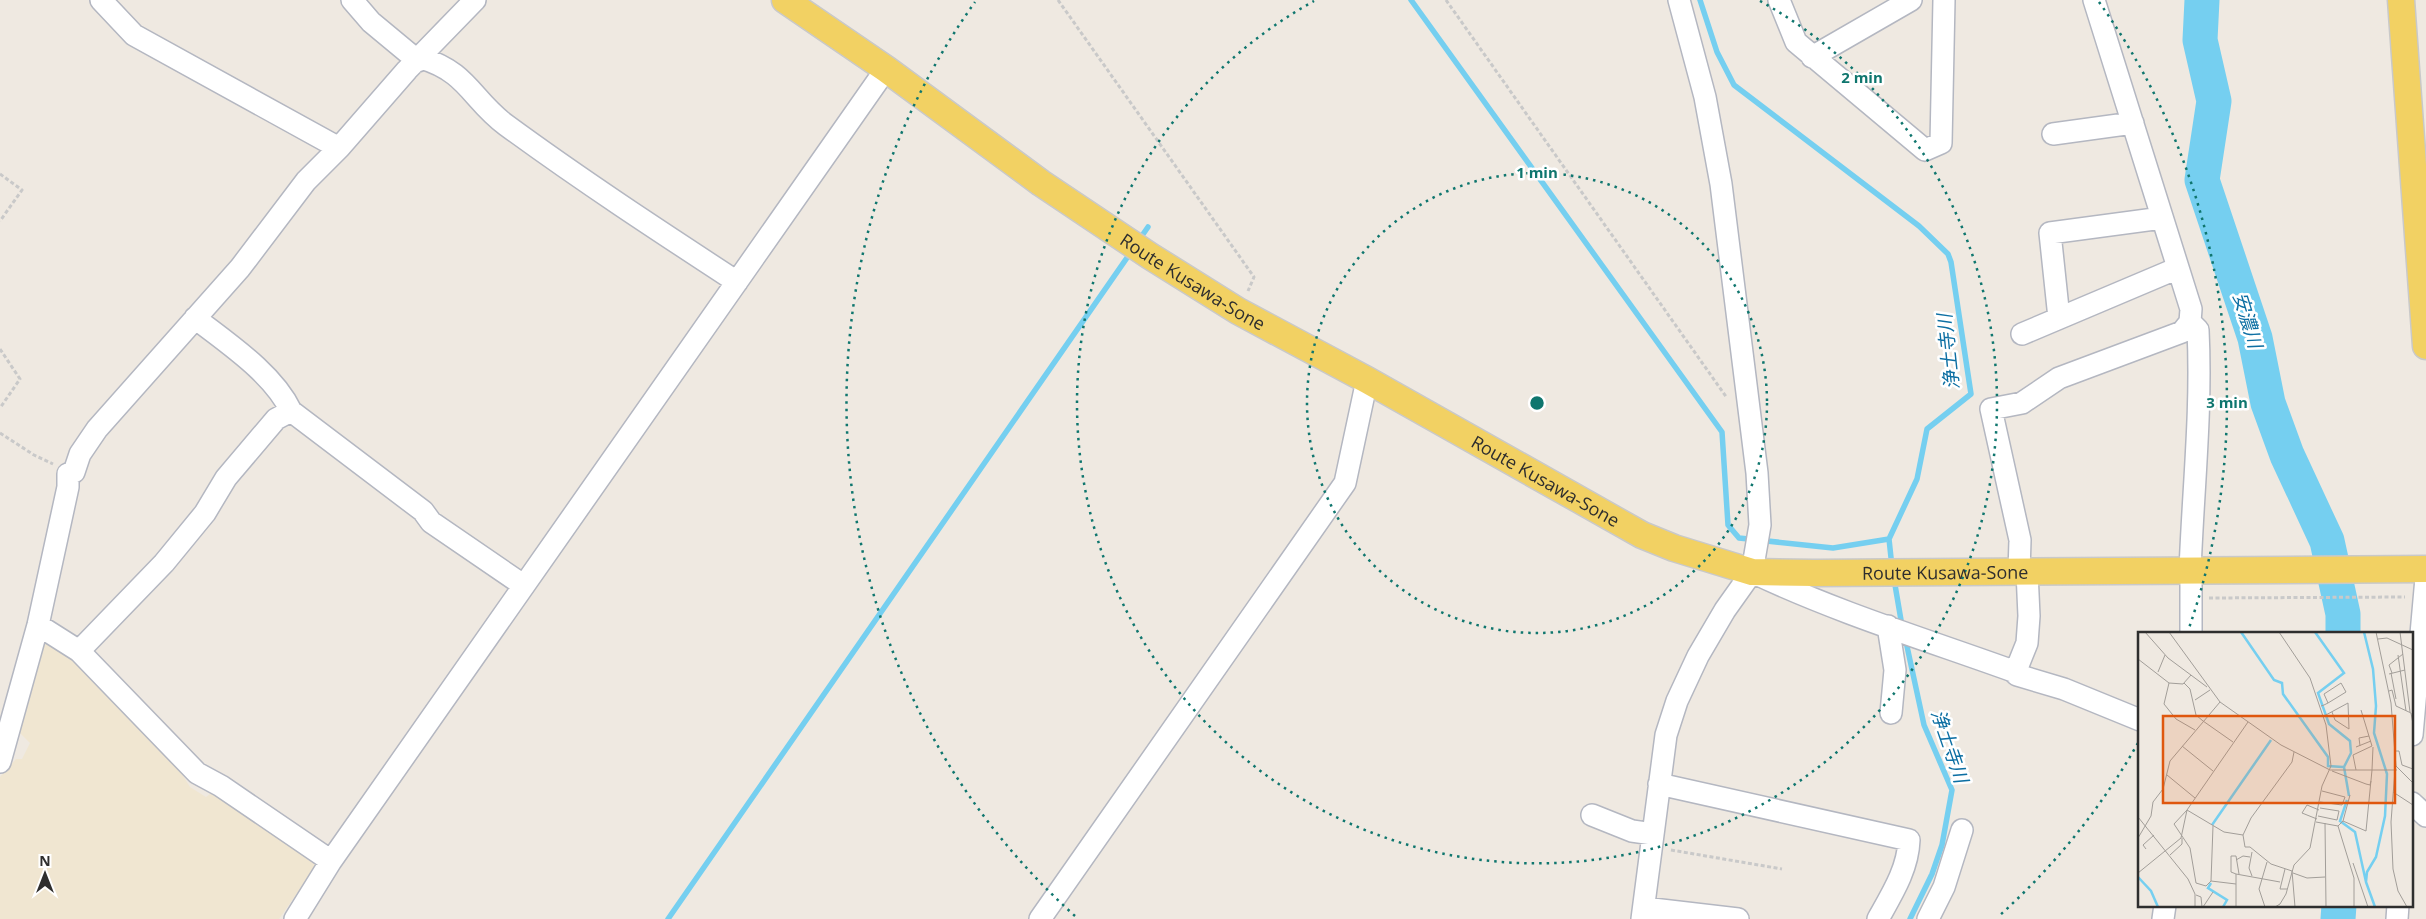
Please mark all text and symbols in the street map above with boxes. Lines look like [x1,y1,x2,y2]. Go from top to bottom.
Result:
text: 2 min [1841,67,1883,87]
text: 1 min [1516,162,1558,182]
street label: Route Kusawa-Sone [1116,228,1270,336]
water label: 安濃川 [2227,289,2269,353]
water label: 浄土寺川 [1931,311,1965,391]
text: 3 min [2206,392,2248,412]
centre of rings [1528,394,1546,412]
street label: Route Kusawa-Sone [1467,429,1624,532]
street label: Route Kusawa-Sone [1862,560,2029,585]
inset map [2138,632,2414,906]
water label: 浄土寺川 [1925,706,1975,788]
north arrow [20,849,70,899]
text: N [39,851,51,870]

